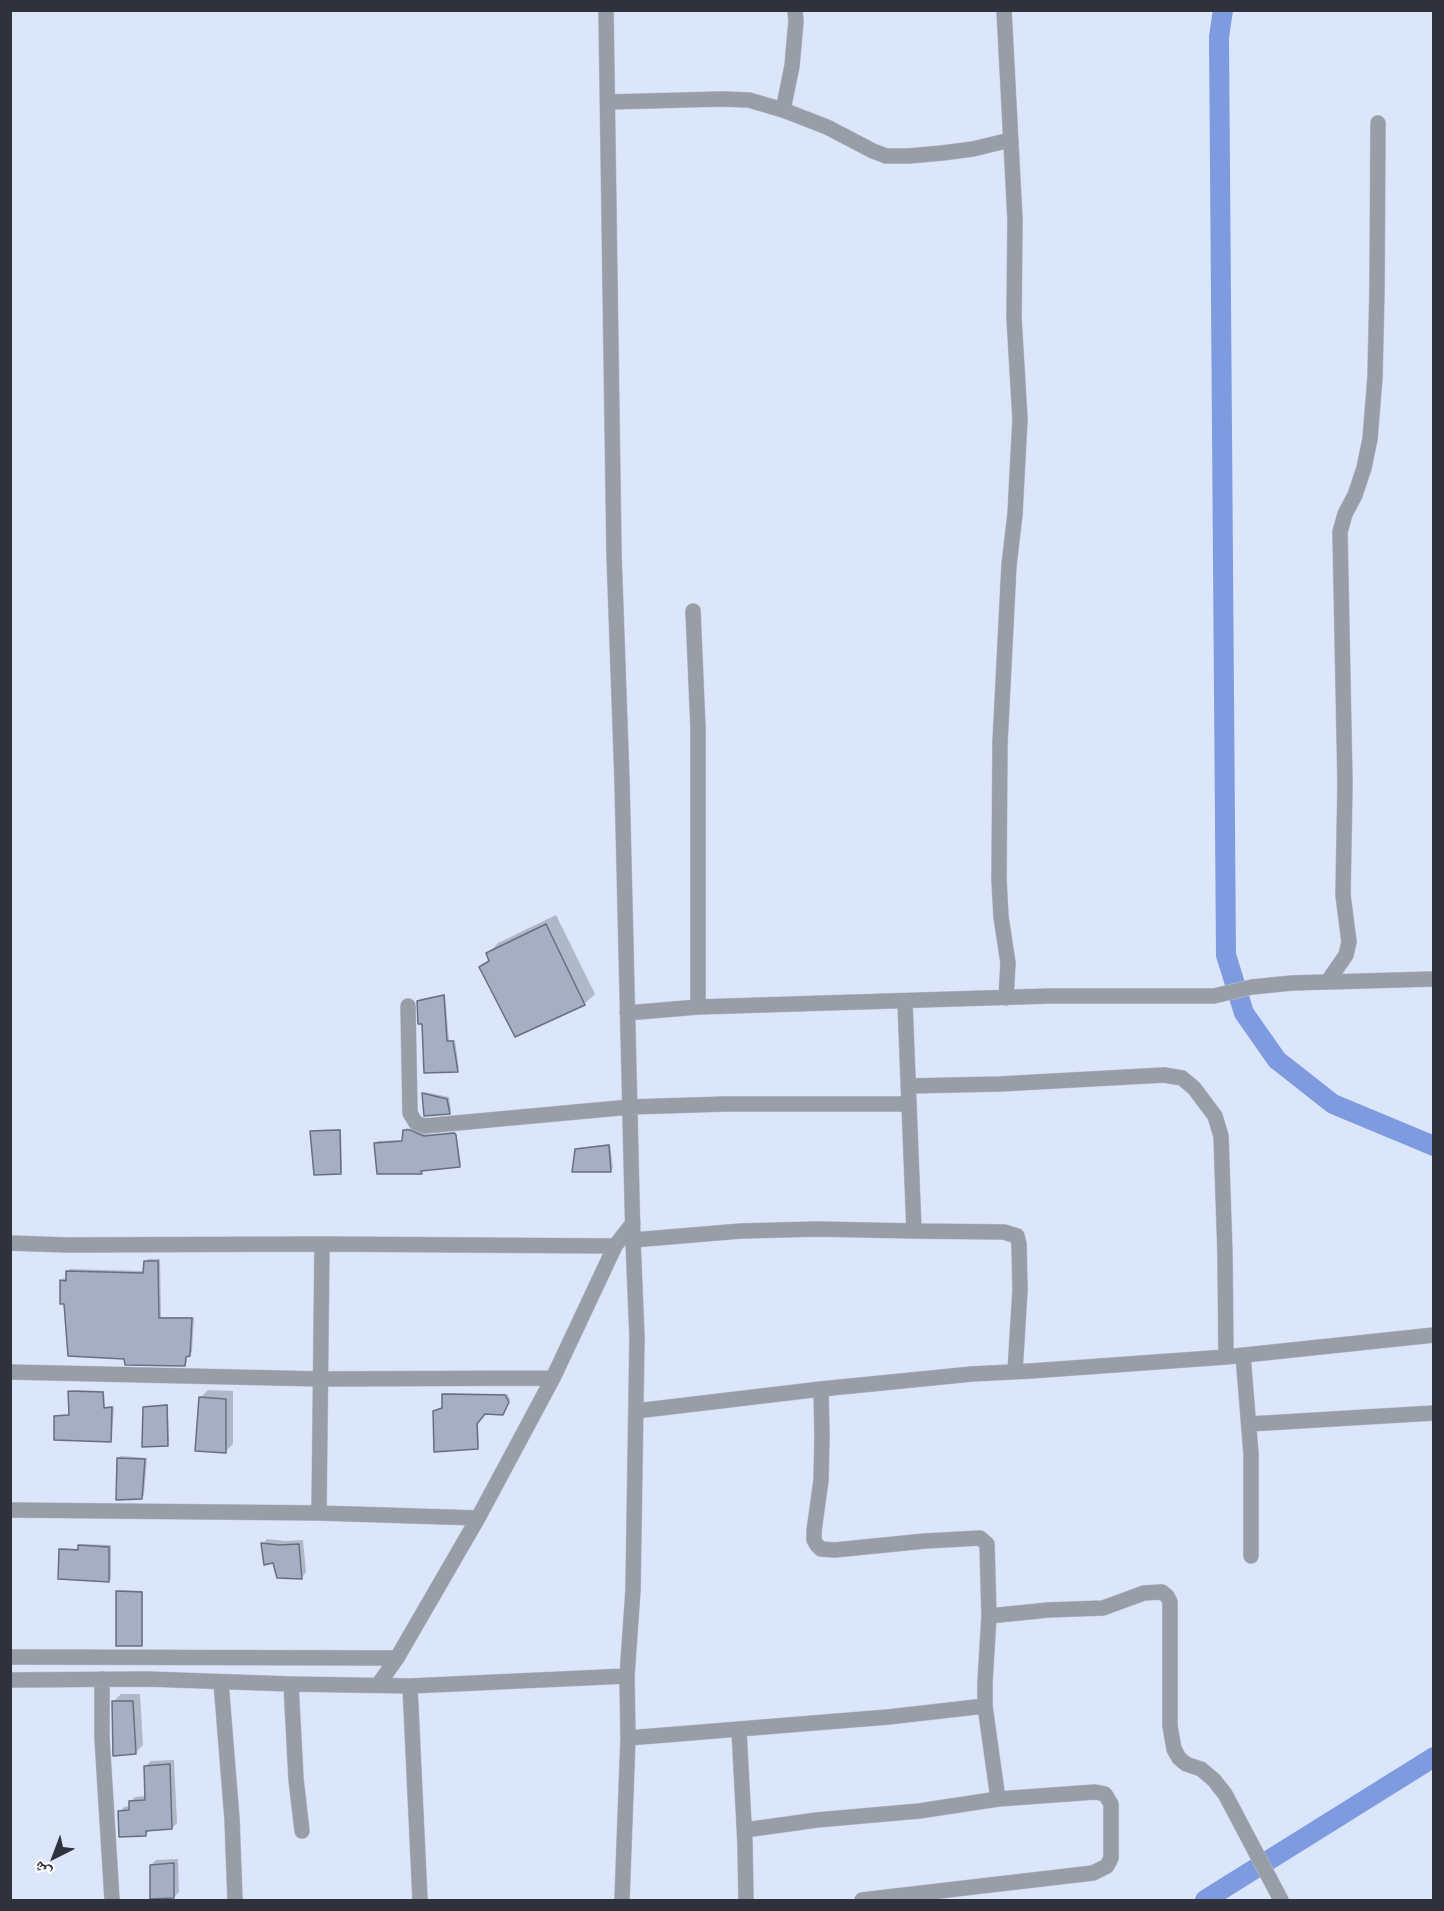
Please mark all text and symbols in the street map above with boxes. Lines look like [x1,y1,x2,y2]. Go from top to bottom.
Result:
north arrow [24,1827,84,1887]
text: ش [29,1858,54,1883]

